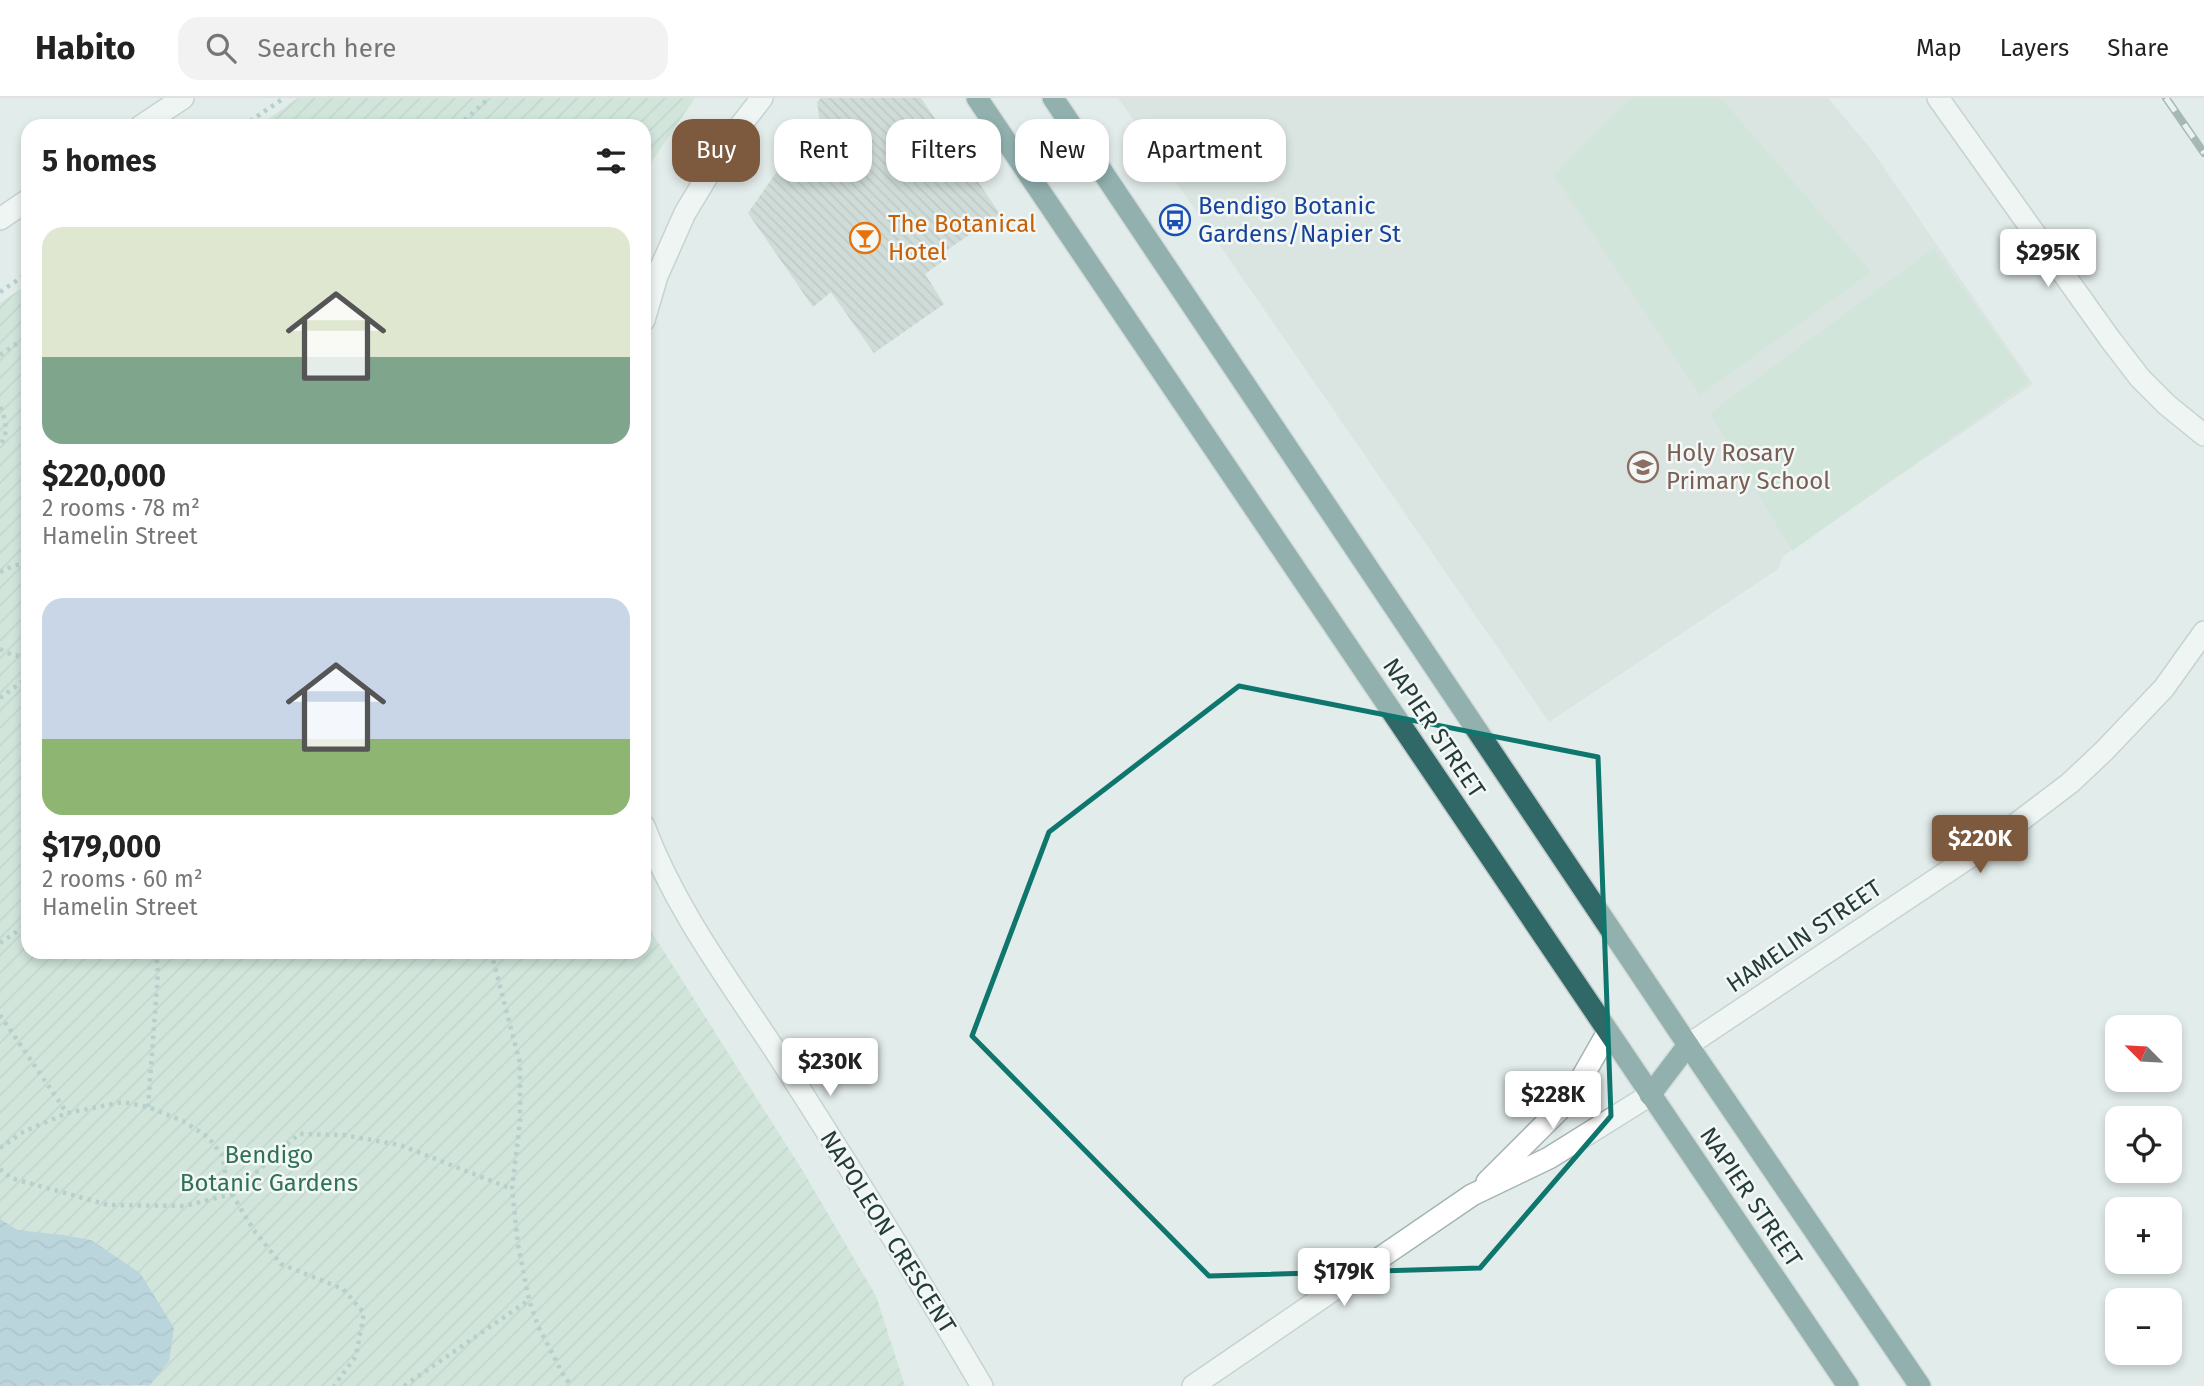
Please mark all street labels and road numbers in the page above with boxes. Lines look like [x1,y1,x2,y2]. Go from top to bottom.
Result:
street label: NAPIER STREET [1377,653,1491,804]
street label: HAMELIN STREET [1721,873,1887,998]
street label: NAPIER STREET [1694,1122,1808,1273]
street label: NAPOLEON CRESCENT [814,1126,962,1339]

